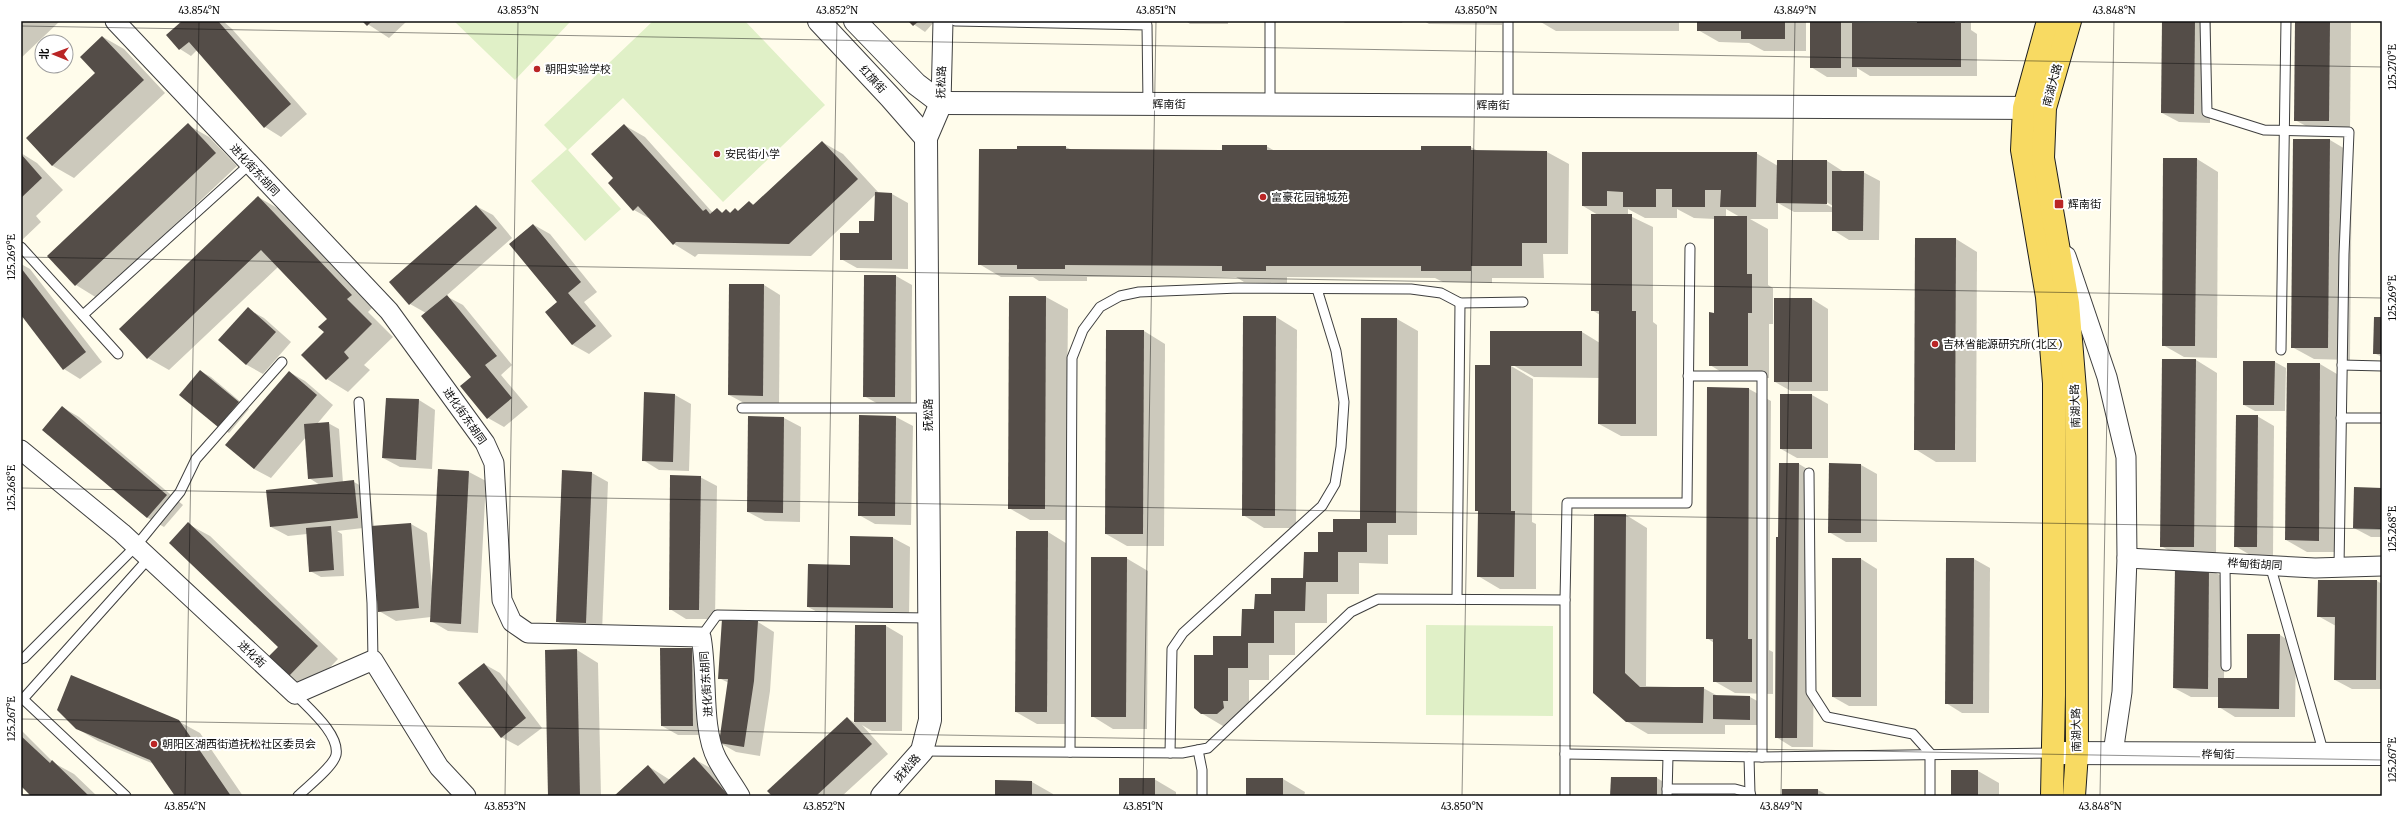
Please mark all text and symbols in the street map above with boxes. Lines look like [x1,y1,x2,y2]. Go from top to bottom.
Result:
text: 43.854°N [178,4,220,17]
text: 43.853°N [497,4,539,17]
text: 43.852°N [816,4,858,17]
text: 43.851°N [1136,4,1176,17]
text: 43.850°N [1455,4,1498,17]
text: 43.849°N [1774,4,1817,17]
text: 43.848°N [2092,4,2136,17]
north arrow [34,34,74,74]
text: 125.270°E [2386,43,2399,90]
text: 北 [37,48,51,59]
place label: 朝阳实验学校 [545,62,611,76]
street label: 红旗街 [857,62,889,96]
street label: 南湖大路 [2040,62,2064,108]
marker: 朝阳实验学校 [532,64,542,74]
street label: 抚松路 [933,65,949,99]
street label: 辉南街 [1153,97,1186,111]
street label: 辉南街 [1477,98,1510,112]
street label: 进化街东胡同 [227,141,283,199]
place label: 安民街小学 [725,147,780,161]
marker: 安民街小学 [712,149,722,159]
place label: 富豪花园锦城苑 [1271,190,1348,204]
marker: 富豪花园锦城苑 [1258,192,1268,202]
place label: 辉南街 [2068,197,2101,211]
marker: 辉南街 [2053,198,2065,210]
text: 125.269°E [5,233,18,280]
text: 125.269°E [2386,274,2399,321]
place label: 吉林省能源研究所(北区) [1943,337,2062,351]
marker: 吉林省能源研究所(北区) [1930,339,1940,349]
street label: 南湖大路 [2067,384,2083,428]
street label: 进化街东胡同 [440,385,490,447]
street label: 抚松路 [921,399,935,432]
text: 125.268°E [5,464,18,511]
text: 125.268°E [2386,505,2399,552]
street label: 桦甸街胡同 [2227,556,2283,572]
street label: 进化街 [235,638,269,670]
street label: 进化街东胡同 [697,651,715,717]
text: 125.267°E [5,696,18,742]
street label: 南湖大路 [2069,708,2083,752]
place label: 朝阳区湖西街道抚松社区委员会 [162,737,316,751]
text: 125.267°E [2386,737,2399,783]
marker: 朝阳区湖西街道抚松社区委员会 [149,739,159,749]
street label: 桦甸街 [2202,747,2235,761]
street label: 抚松路 [891,751,923,785]
text: 43.854°N [164,800,206,813]
text: 43.853°N [484,800,526,813]
text: 43.852°N [803,800,845,813]
text: 43.851°N [1123,800,1163,813]
text: 43.850°N [1441,800,1484,813]
text: 43.849°N [1760,800,1803,813]
text: 43.848°N [2078,800,2122,813]

